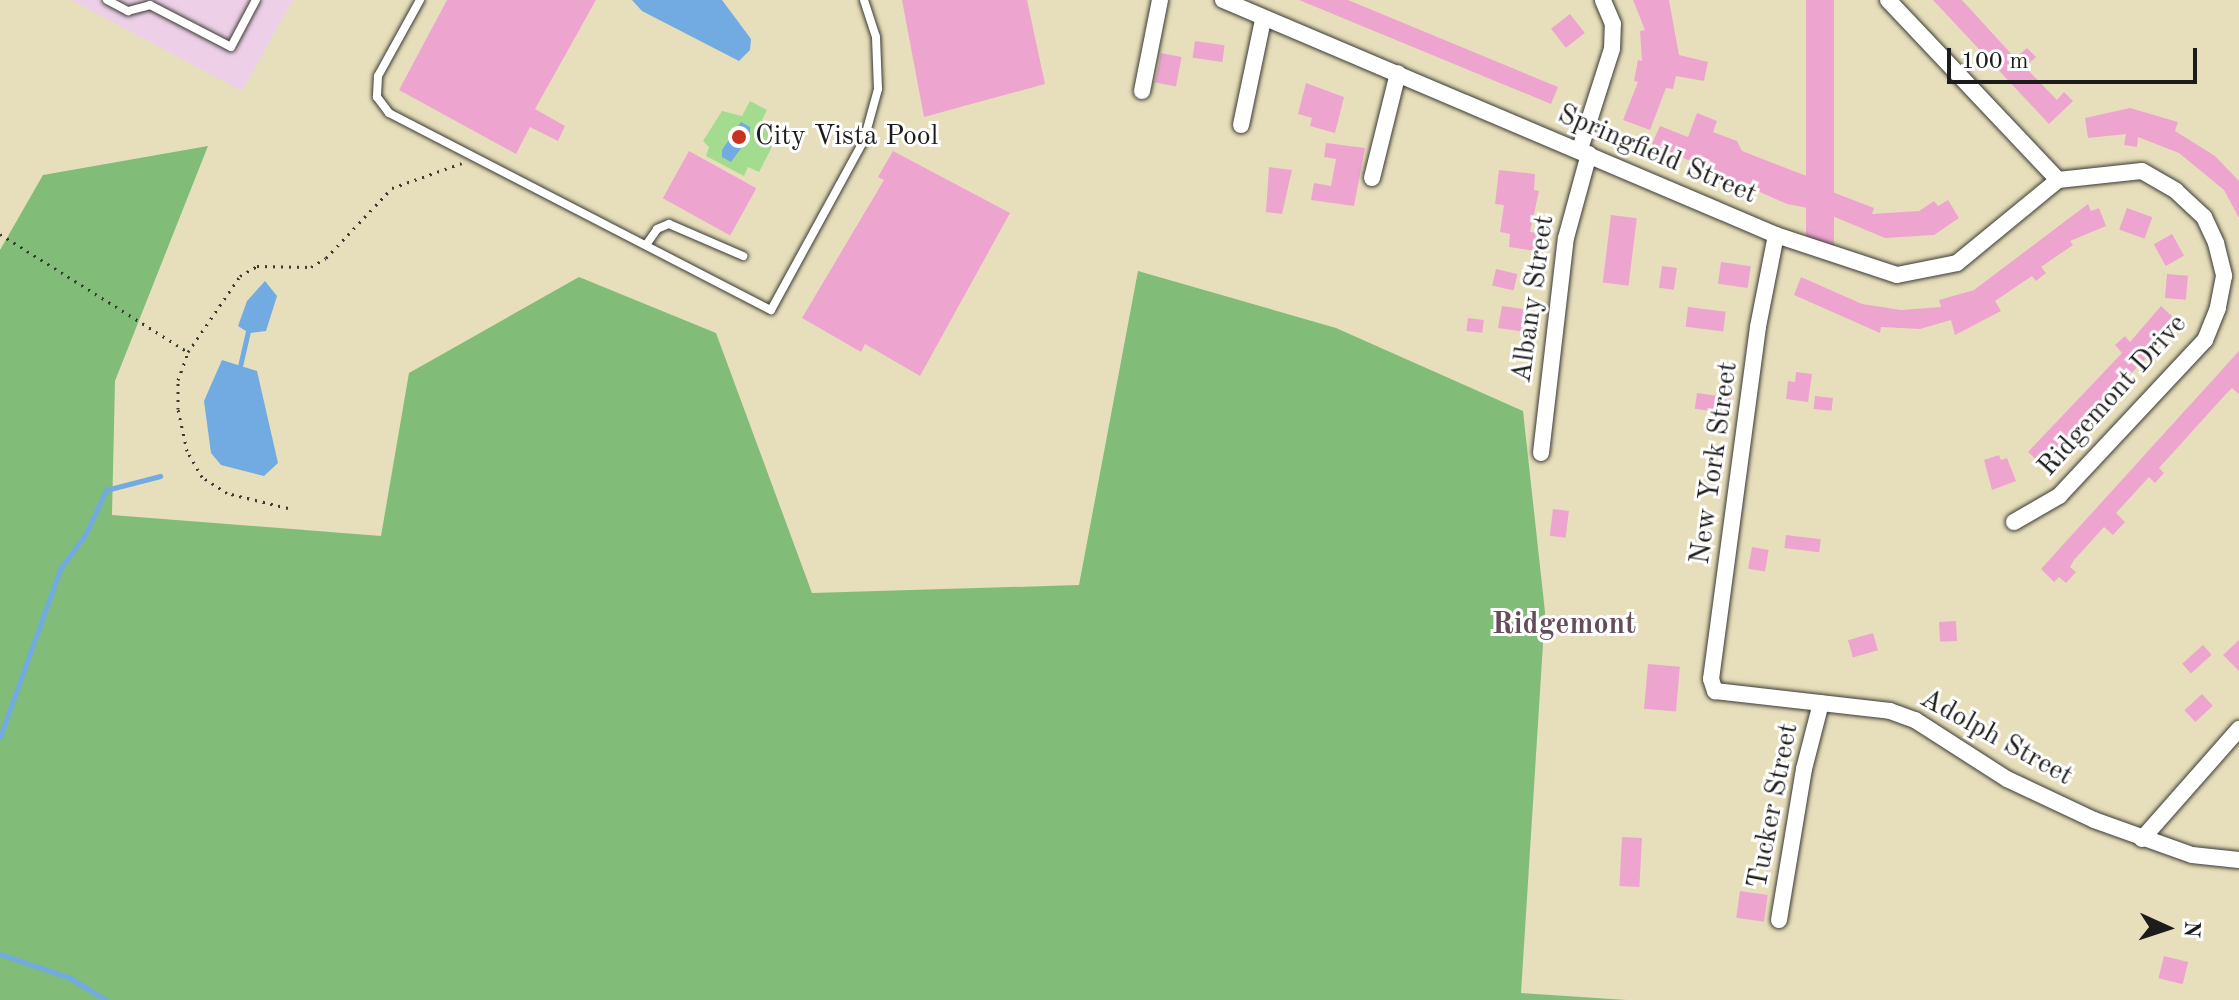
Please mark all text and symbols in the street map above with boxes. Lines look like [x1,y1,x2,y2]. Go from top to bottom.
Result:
scale bar [1951,32,2201,82]
text: 100 m [1961,50,2029,74]
street label: Springfield Street [1552,98,1762,212]
place label: City Vista Pool [755,120,938,154]
marker: City Vista Pool [730,128,748,146]
street label: Albany Street [1506,213,1562,385]
street label: Ridgemont Drive [2031,308,2195,484]
street label: New York Street [1684,359,1746,567]
district label: Ridgemont [1492,607,1636,643]
street label: Adolph Street [1914,682,2078,794]
street label: Tucker Street [1741,720,1807,892]
north arrow [2127,888,2207,968]
text: N [2180,920,2202,938]

